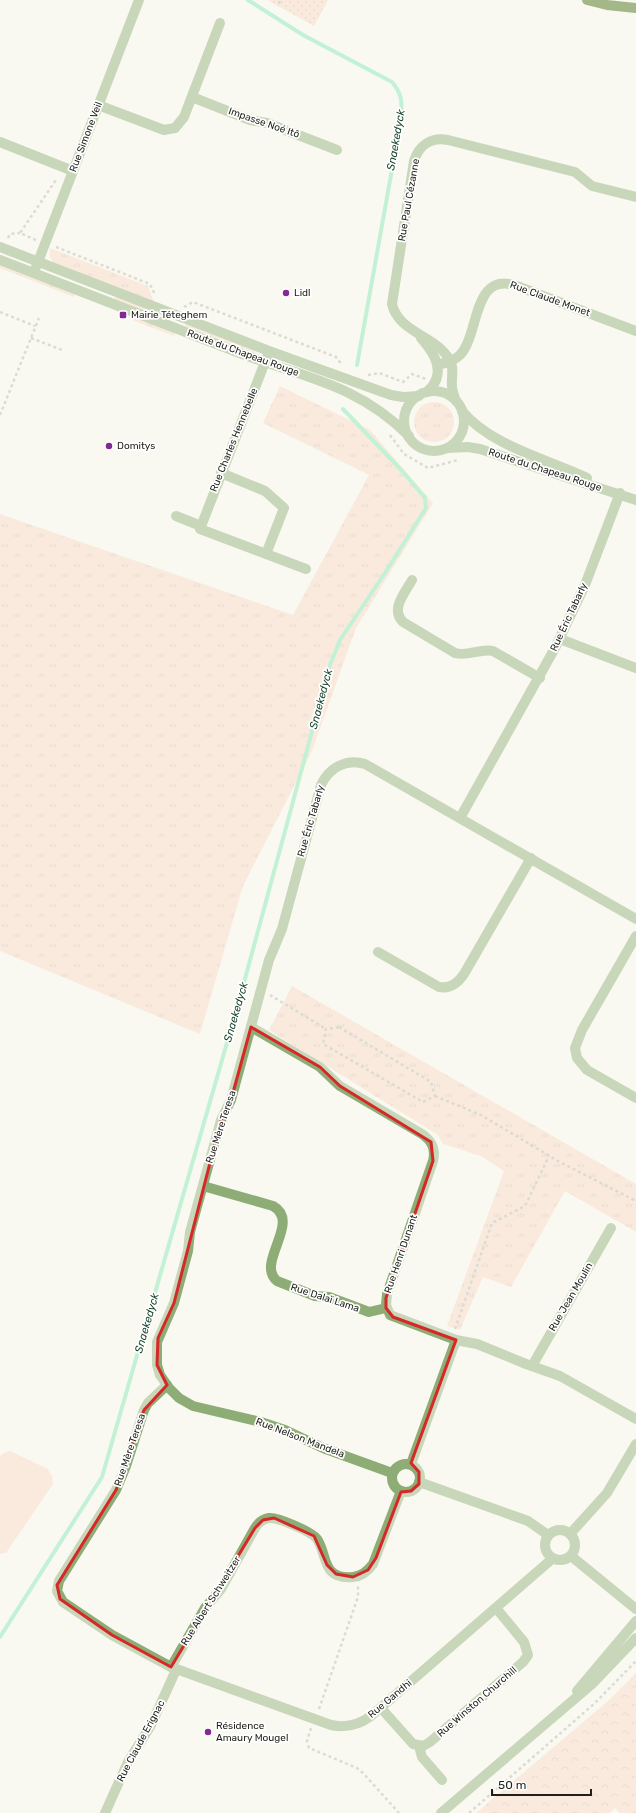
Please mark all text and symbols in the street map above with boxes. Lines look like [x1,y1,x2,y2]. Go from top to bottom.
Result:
street label: Rue Simone Veil [67,100,105,174]
street label: Impasse Noé Itō [227,105,301,141]
water label: Snaekedyck [384,108,408,172]
street label: Rue Paul Cézanne [396,157,422,242]
street label: Rue Claude Monet [508,279,592,319]
place label: Lidl [294,287,310,299]
marker: Lidl [281,288,291,298]
place label: Mairie Téteghem [131,309,207,321]
marker: Mairie Téteghem [118,310,128,320]
street label: Route du Chapeau Rouge [185,327,301,379]
street label: Rue Charles Hennebelle [208,386,260,494]
place label: Domitys [117,440,155,452]
marker: Domitys [104,441,114,451]
street label: Route du Chapeau Rouge [487,446,603,494]
street label: Rue Éric Tabarly [548,580,590,653]
water label: Snaekedyck [307,667,335,731]
street label: Rue Éric Tabarly [295,783,327,858]
water label: Snaekedyck [221,980,251,1043]
street label: Rue Mère Teresa [204,1089,238,1165]
street label: Rue Henri Dunant [382,1213,420,1295]
street label: Rue Jean Moulin [547,1261,595,1333]
street label: Rue Dalaï Lama [289,1281,361,1315]
water label: Snaekedyck [132,1291,162,1354]
street label: Rue Mère Teresa [112,1412,148,1488]
street label: Rue Nelson Mandela [254,1416,346,1460]
street label: Rue Albert Schweitzer [179,1554,244,1648]
street label: Rue Winston Churchill [435,1664,519,1740]
street label: Rue Gandhi [366,1677,414,1721]
street label: Rue Claude Erignac [114,1698,168,1784]
place label: Résidence Amaury Mougel [216,1720,288,1744]
marker: Résidence Amaury Mougel [203,1727,213,1737]
scale bar [492,1771,591,1797]
text: 50 m [498,1778,526,1792]

